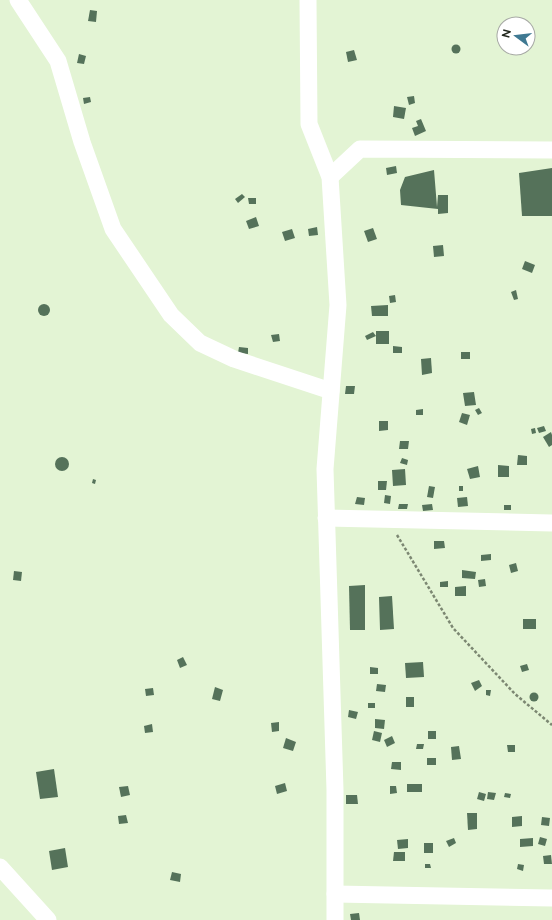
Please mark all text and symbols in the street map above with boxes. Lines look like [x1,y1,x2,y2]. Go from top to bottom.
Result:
north arrow [496,16,536,56]
text: N [499,28,514,39]

